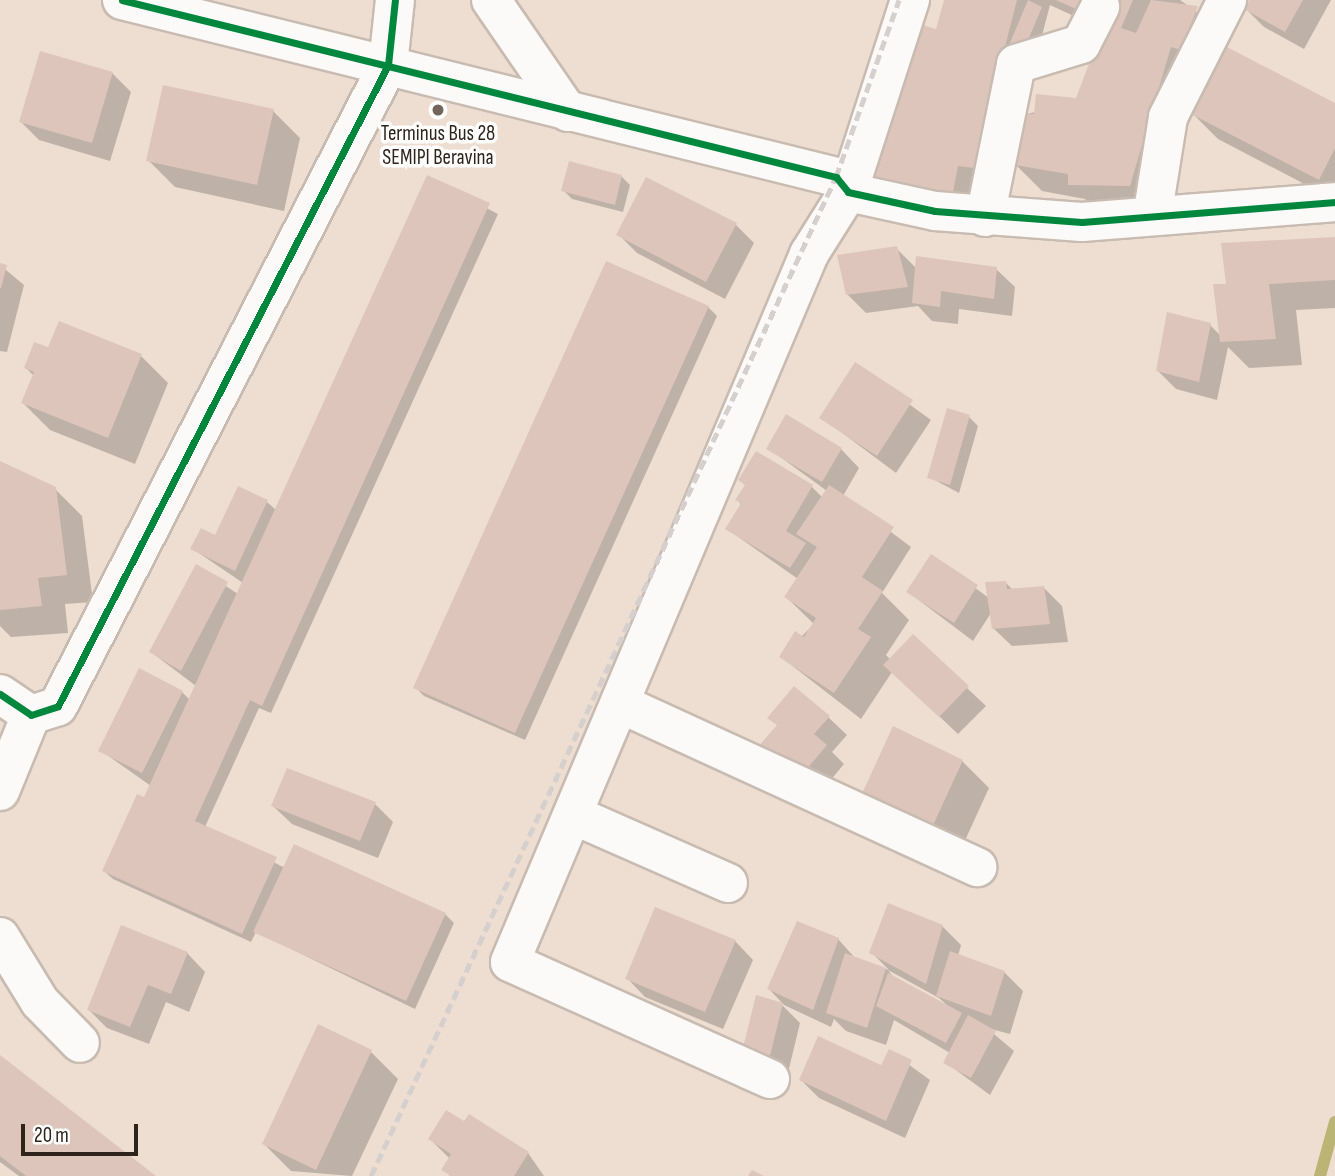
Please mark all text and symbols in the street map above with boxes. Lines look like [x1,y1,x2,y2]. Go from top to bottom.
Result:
marker: Terminus Bus 28 SEMIPI Beravina [430,102,446,118]
place label: Terminus Bus 28 SEMIPI Beravina [381,121,495,171]
scale bar [24,1110,142,1154]
text: 20 m [34,1123,69,1148]

